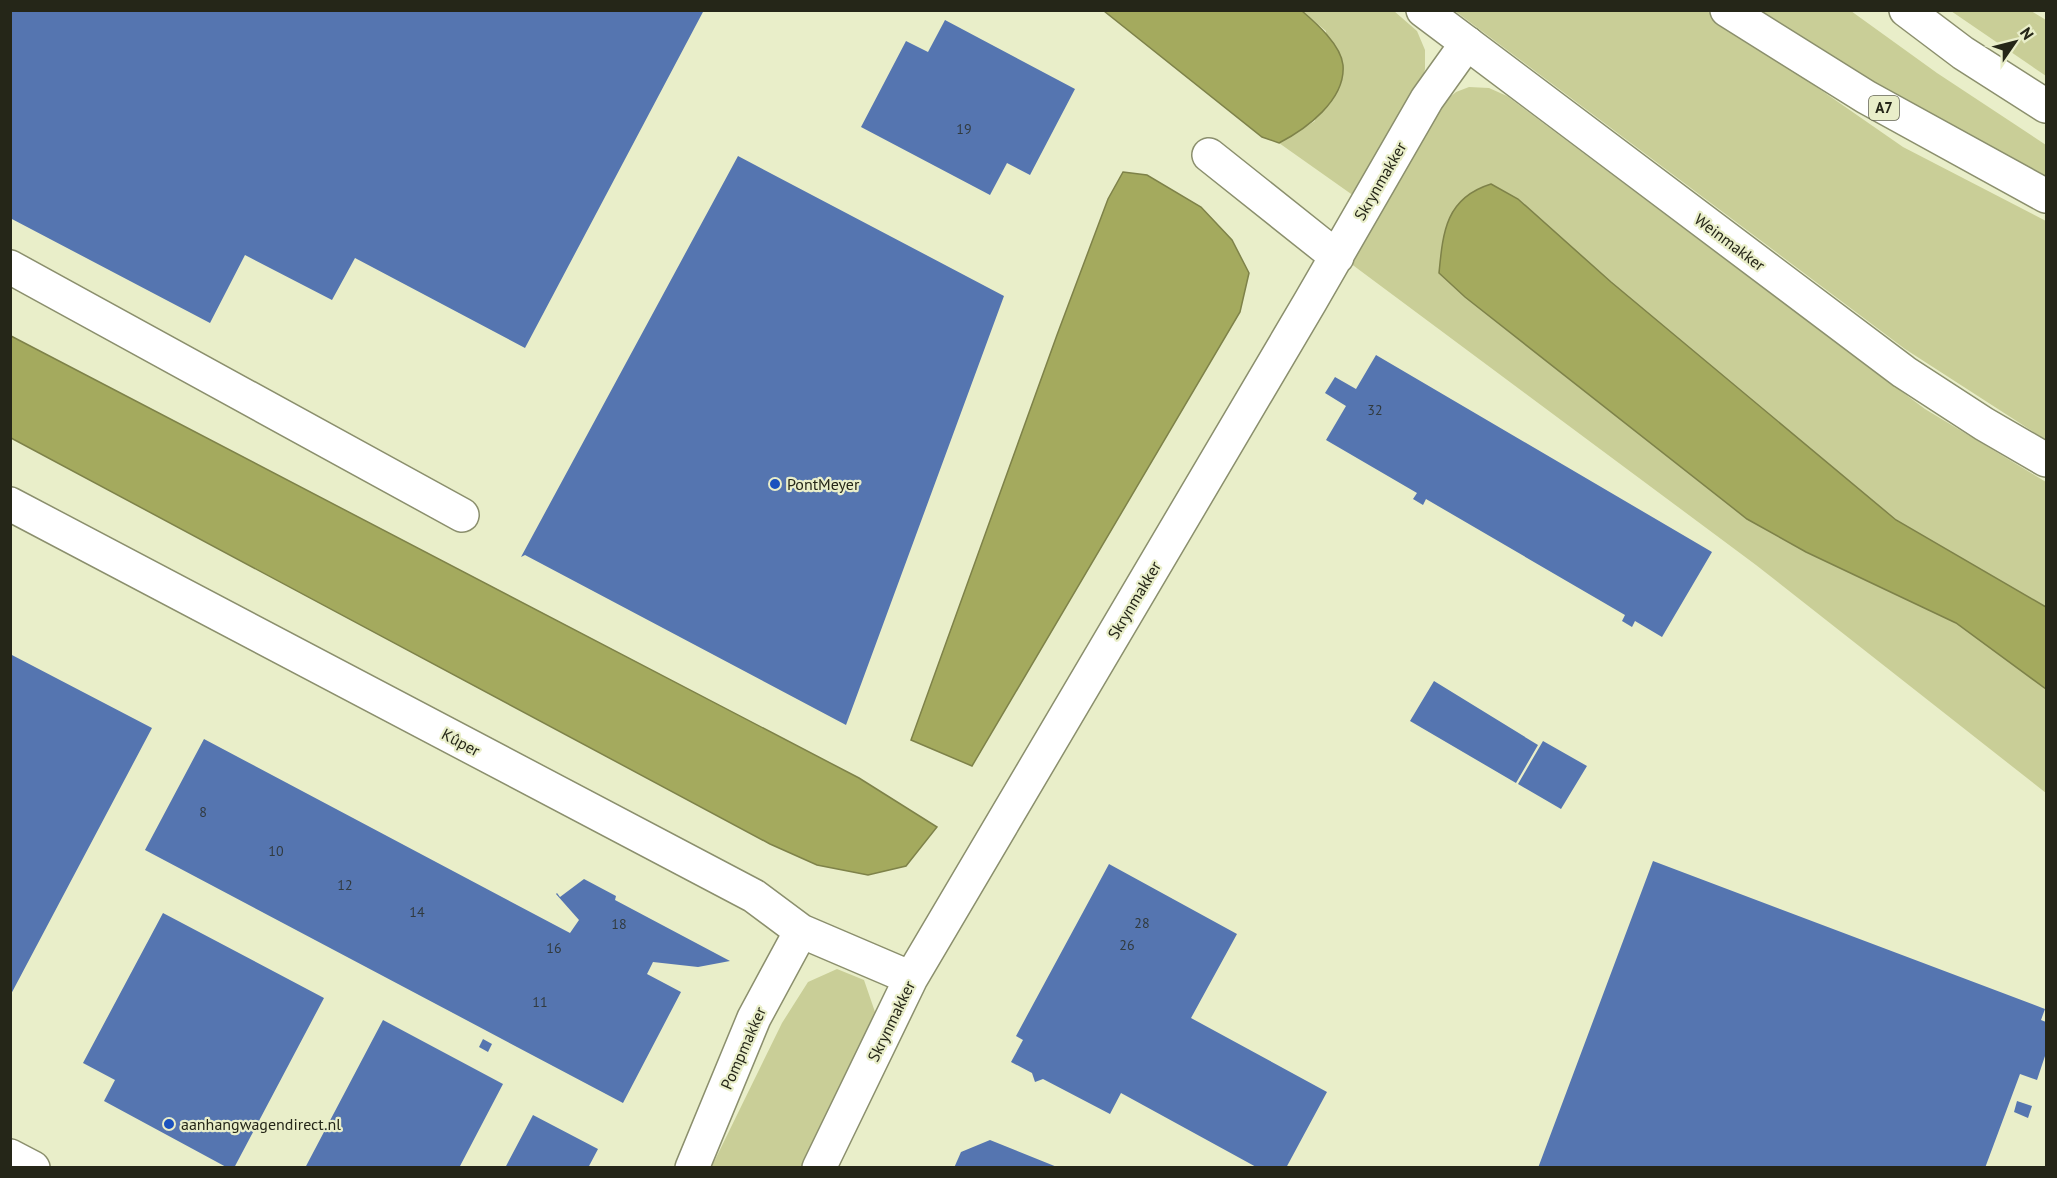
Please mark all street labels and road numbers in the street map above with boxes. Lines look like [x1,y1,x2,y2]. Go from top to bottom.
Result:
road number: A7 [1869,96,1899,120]
street label: Skrynmakker [1349,138,1411,224]
street label: Weinmakker [1691,209,1770,275]
street label: Skrynmakker [1103,557,1165,643]
street label: Kûper [438,724,484,761]
street label: Skrynmakker [863,977,919,1065]
street label: Pompmakker [716,1003,770,1092]

